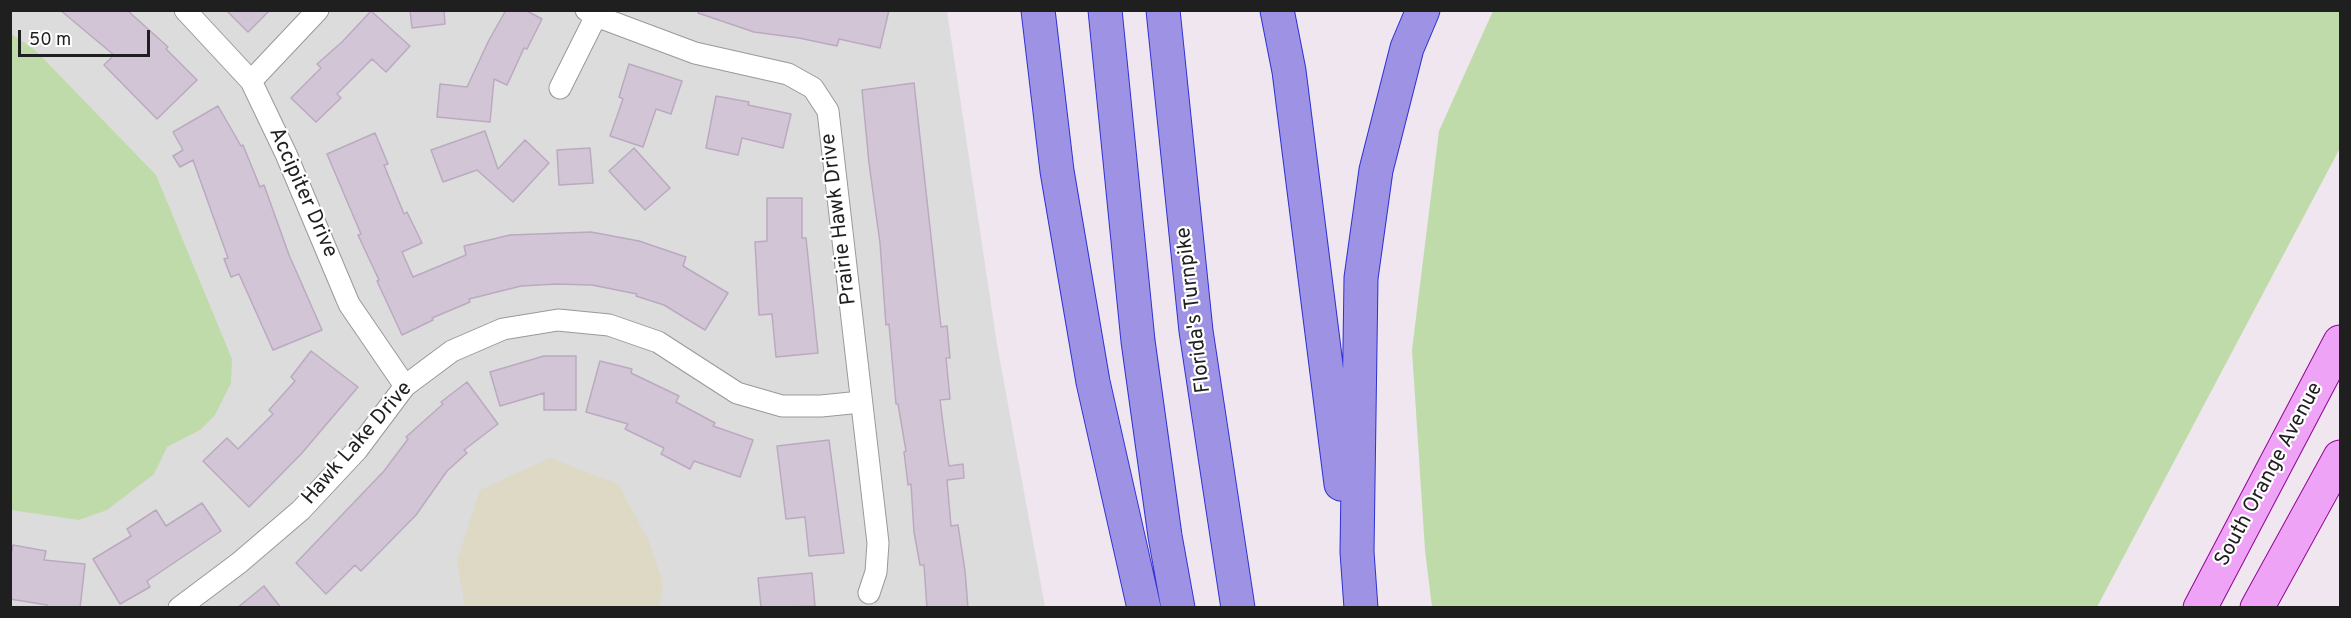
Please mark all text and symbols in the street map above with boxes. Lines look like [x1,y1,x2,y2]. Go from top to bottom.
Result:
scale bar [21,18,153,56]
text: 50 m [29,29,71,52]
street label: Accipiter Drive [262,124,342,262]
street label: Prairie Hawk Drive [817,132,863,306]
street label: Florida's Turnpike [1172,226,1218,394]
street label: Hawk Lake Drive [298,377,418,511]
street label: South Orange Avenue [2211,379,2329,571]

